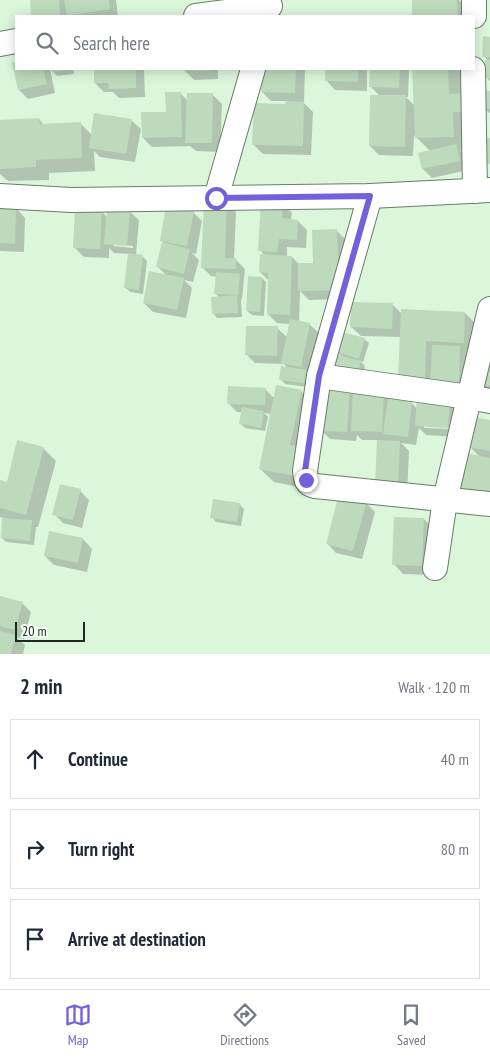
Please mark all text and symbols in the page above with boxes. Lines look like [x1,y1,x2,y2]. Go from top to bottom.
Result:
search box [15,15,475,70]
icon: search [33,29,61,57]
text: Search here [73,31,150,55]
route start [205,187,228,210]
route end [295,469,318,492]
scale bar [15,619,85,642]
text: 20 m [22,622,47,640]
text: 2 min [20,673,62,700]
text: Walk · 120 m [398,677,470,697]
icon: ahead [21,745,49,773]
text: Continue [68,747,128,771]
text: 40 m [441,749,469,769]
icon: right [21,835,49,863]
text: Turn right [68,837,134,861]
text: 80 m [441,839,469,859]
icon: arrive [21,925,49,953]
text: Arrive at destination [68,927,206,951]
tab: Map [64,1001,92,1049]
tab: Directions [220,1001,269,1049]
tab: Saved [397,1001,426,1049]

